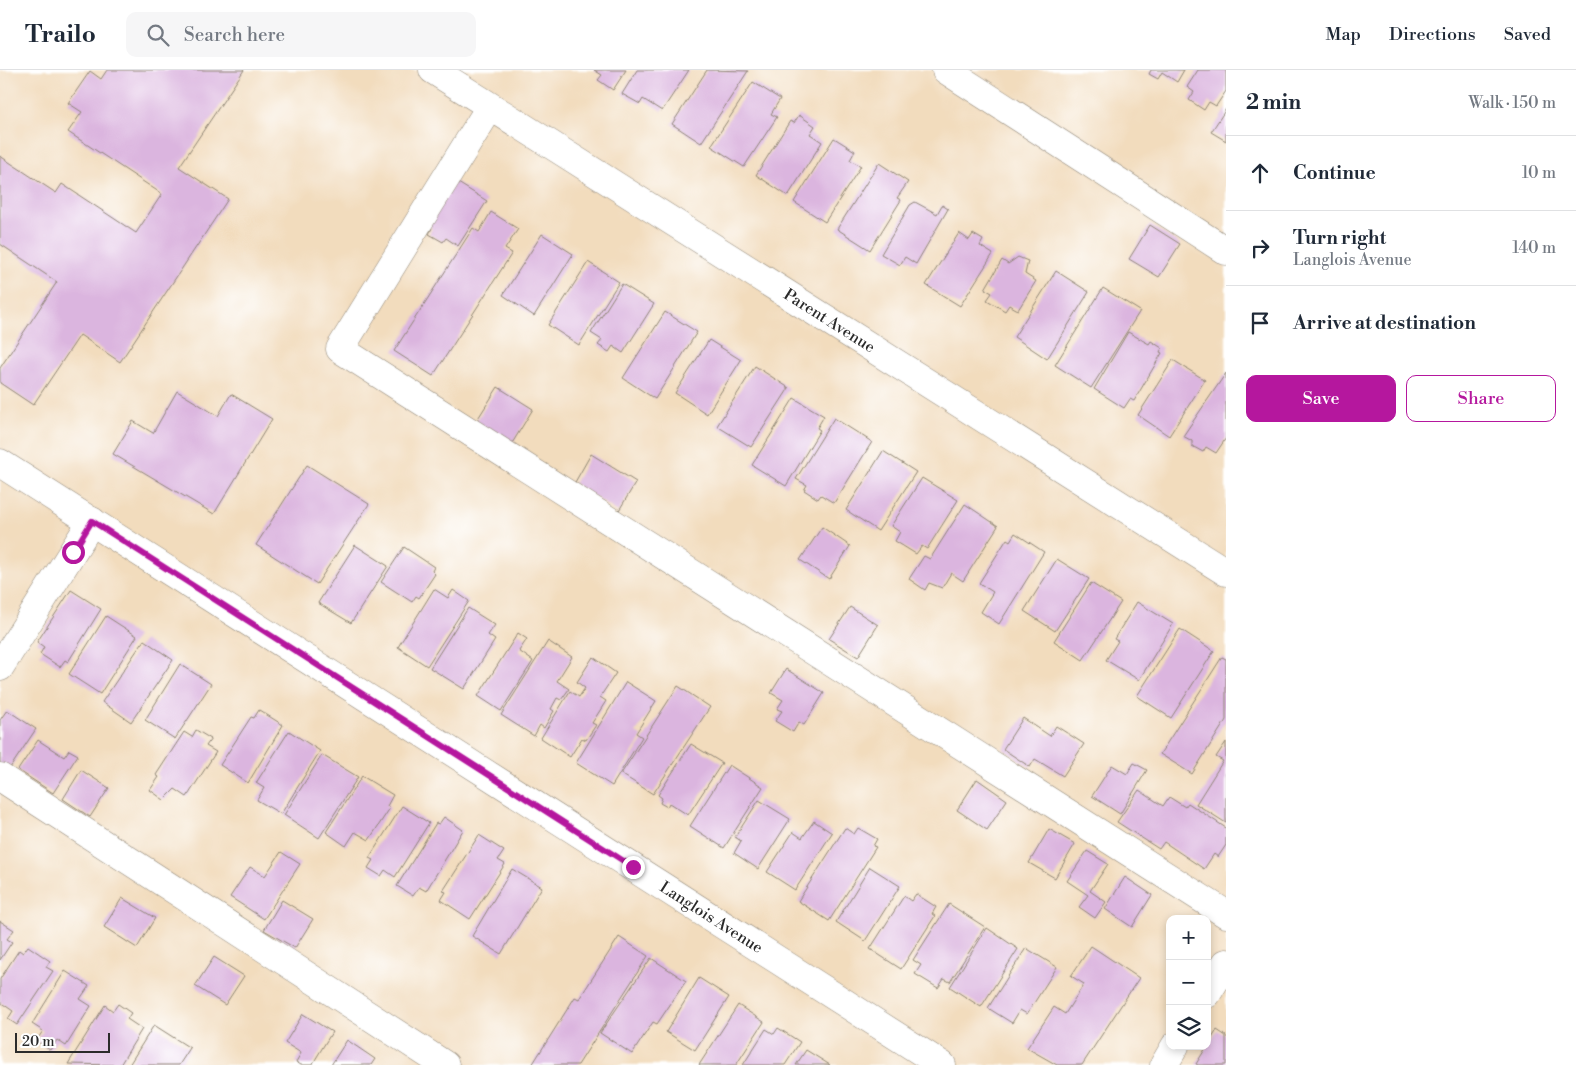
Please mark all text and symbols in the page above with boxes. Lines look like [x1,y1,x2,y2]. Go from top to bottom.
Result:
search box [126,12,476,57]
text: Trailo [25,20,96,50]
icon: search [144,21,172,49]
text: Search here [184,23,285,47]
text: Map [1325,23,1361,46]
text: Directions [1389,23,1476,46]
text: Saved [1504,23,1551,46]
text: 2 min [1246,90,1301,116]
text: Walk · 150 m [1468,93,1556,113]
icon: ahead [1246,159,1274,187]
text: Continue [1293,161,1376,185]
text: 10 m [1522,163,1556,183]
text: Turn right [1293,226,1386,250]
icon: right [1246,234,1274,262]
text: 140 m [1512,238,1556,258]
text: Langlois Avenue [1293,250,1412,270]
street label: Parent Avenue [780,284,879,357]
icon: arrive [1246,309,1274,337]
text: Arrive at destination [1293,311,1476,335]
button: Save [1246,375,1396,422]
button: Share [1406,375,1556,422]
route start [62,541,85,564]
route end [622,856,645,879]
street label: Langlois Avenue [656,877,767,958]
map controls [1166,915,1211,1050]
button: + [1166,915,1211,960]
button: − [1166,960,1211,1005]
button: layers [1166,1005,1211,1050]
scale bar [15,1030,110,1053]
text: 20 m [22,1033,54,1051]

